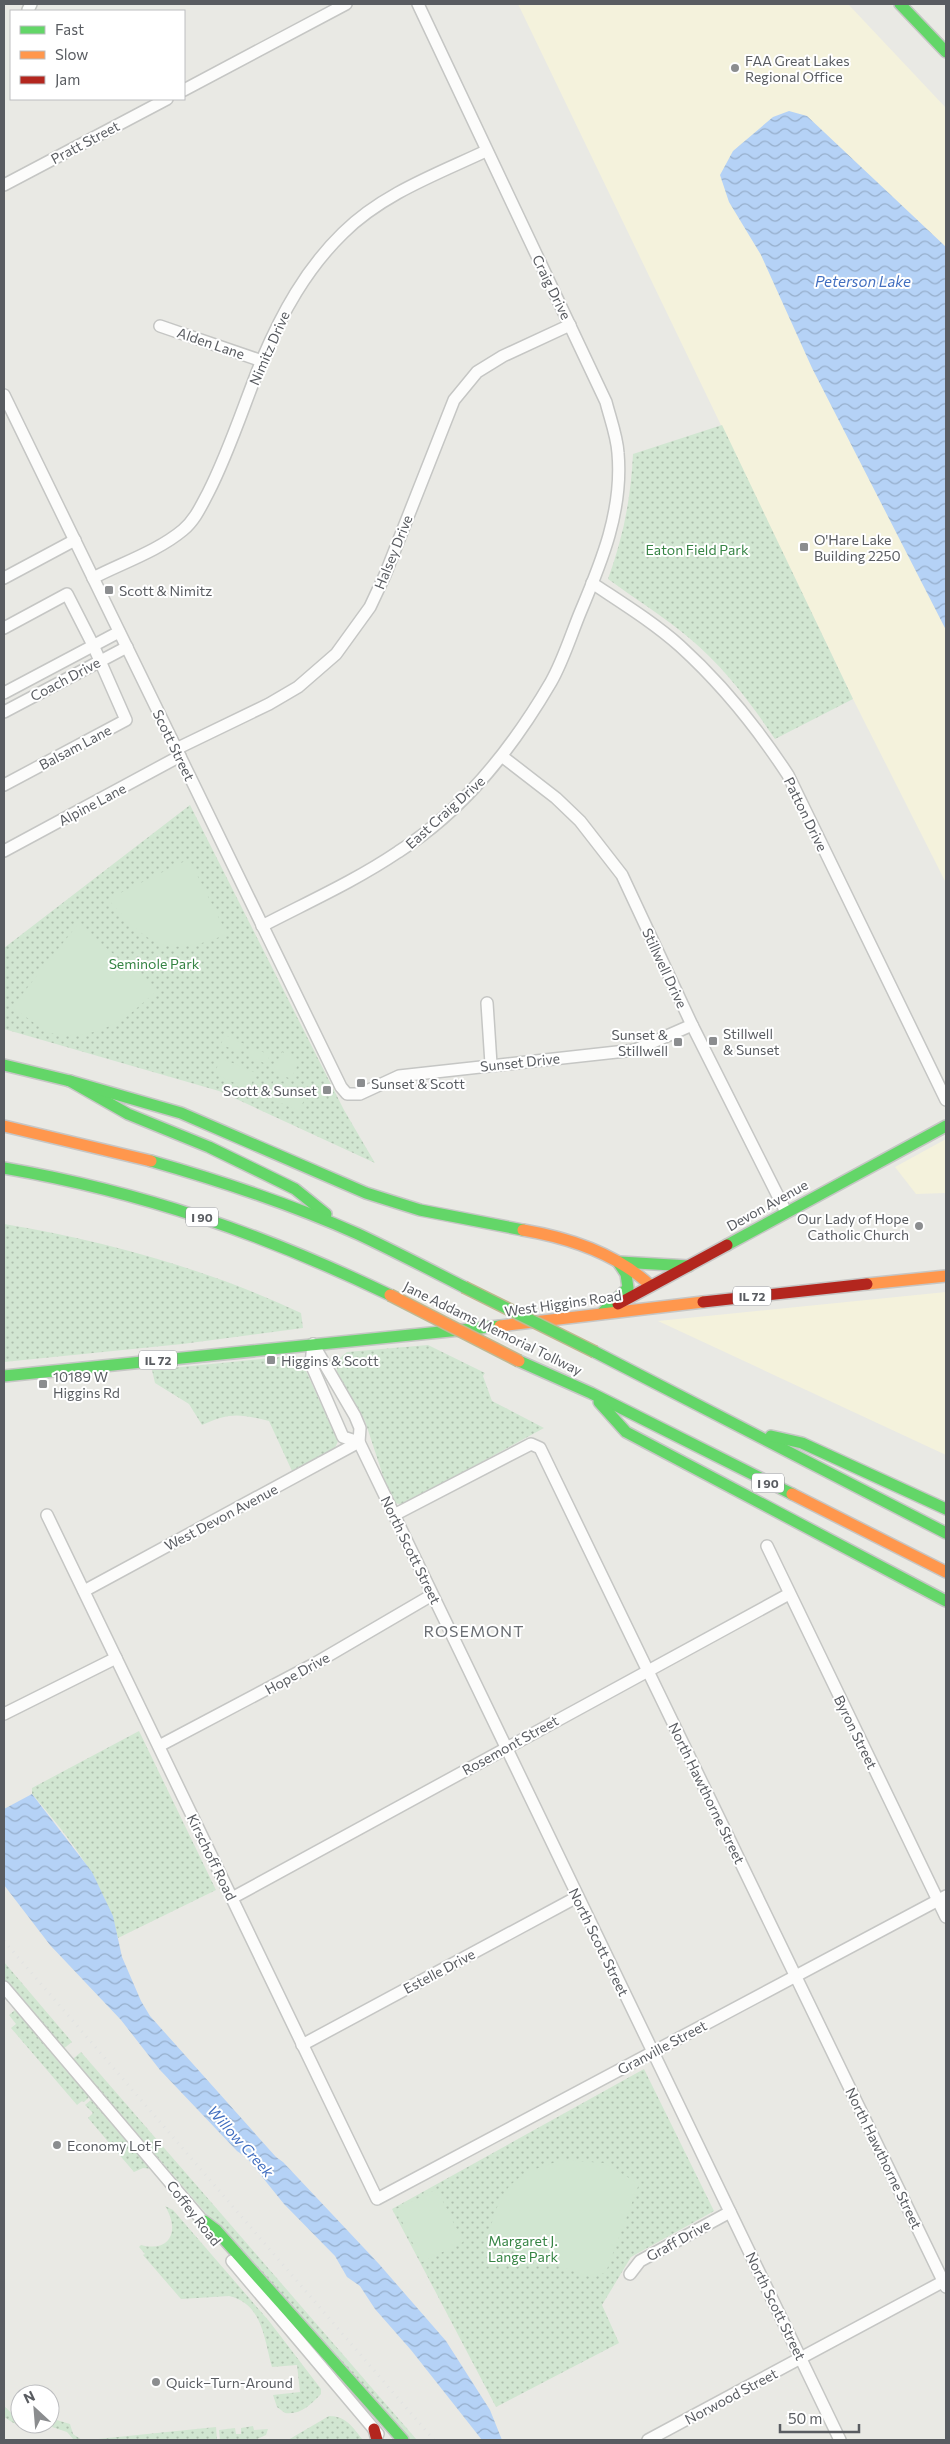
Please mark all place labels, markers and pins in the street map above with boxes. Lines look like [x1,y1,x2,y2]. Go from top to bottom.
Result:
place label: FAA Great Lakes Regional Office [745,52,850,85]
marker: FAA Great Lakes Regional Office [729,62,741,74]
place label: O'Hare Lake Building 2250 [814,531,901,564]
marker: O'Hare Lake Building 2250 [798,541,810,553]
place label: Scott & Nimitz [119,582,212,599]
marker: Scott & Nimitz [103,584,115,596]
place label: Stillwell & Sunset [723,1025,780,1058]
place label: Sunset & Stillwell [612,1026,669,1059]
marker: Stillwell & Sunset [707,1035,719,1047]
marker: Sunset & Stillwell [672,1036,684,1048]
place label: Sunset & Scott [371,1075,465,1092]
marker: Sunset & Scott [355,1077,367,1089]
place label: Scott & Sunset [223,1082,317,1099]
marker: Scott & Sunset [321,1084,333,1096]
place label: Our Lady of Hope Catholic Church [797,1210,909,1243]
marker: Our Lady of Hope Catholic Church [913,1220,925,1232]
place label: Higgins & Scott [281,1352,379,1369]
marker: Higgins & Scott [265,1354,277,1366]
place label: 10189 W Higgins Rd [53,1368,120,1401]
marker: 10189 W Higgins Rd [37,1378,49,1390]
place label: Economy Lot F [67,2137,162,2154]
marker: Economy Lot F [51,2139,63,2151]
place label: Quick–Turn-Around [166,2374,293,2391]
marker: Quick–Turn-Around [150,2376,162,2388]

